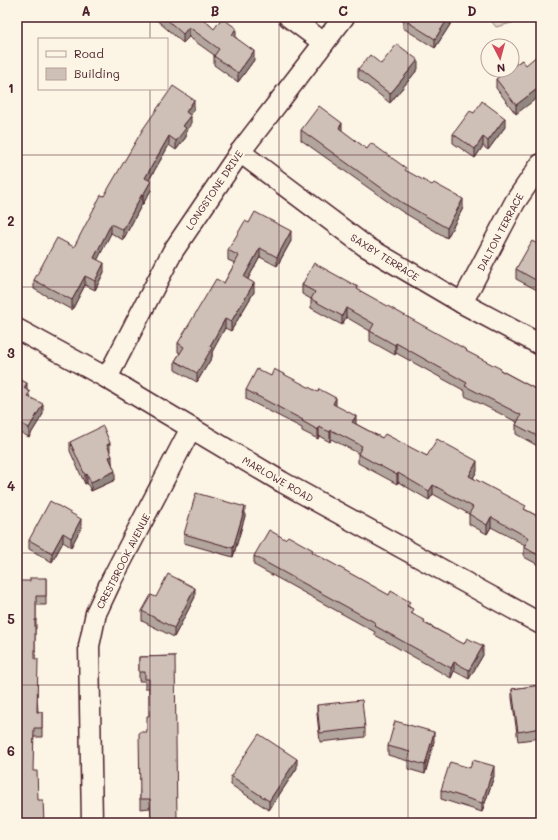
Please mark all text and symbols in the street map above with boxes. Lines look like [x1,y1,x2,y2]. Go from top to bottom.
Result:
text: A [81,2,91,19]
text: B [211,2,220,19]
text: C [338,2,348,19]
text: D [467,2,477,19]
legend [38,38,168,90]
north arrow [480,38,520,78]
text: Road [74,45,104,61]
text: N [496,61,506,76]
text: Building [74,65,120,81]
text: 1 [8,79,14,96]
street label: LONGSTONE DRIVE [182,147,246,233]
street label: DALTON TERRACE [474,190,527,273]
text: 2 [7,212,15,229]
street label: SAXBY TERRACE [348,230,422,284]
text: 3 [7,344,15,361]
street label: MARLOWE ROAD [240,453,316,505]
text: 4 [7,477,15,494]
street label: CRESTBROOK AVENUE [93,511,153,611]
text: 5 [7,610,15,627]
text: 6 [7,742,15,759]

